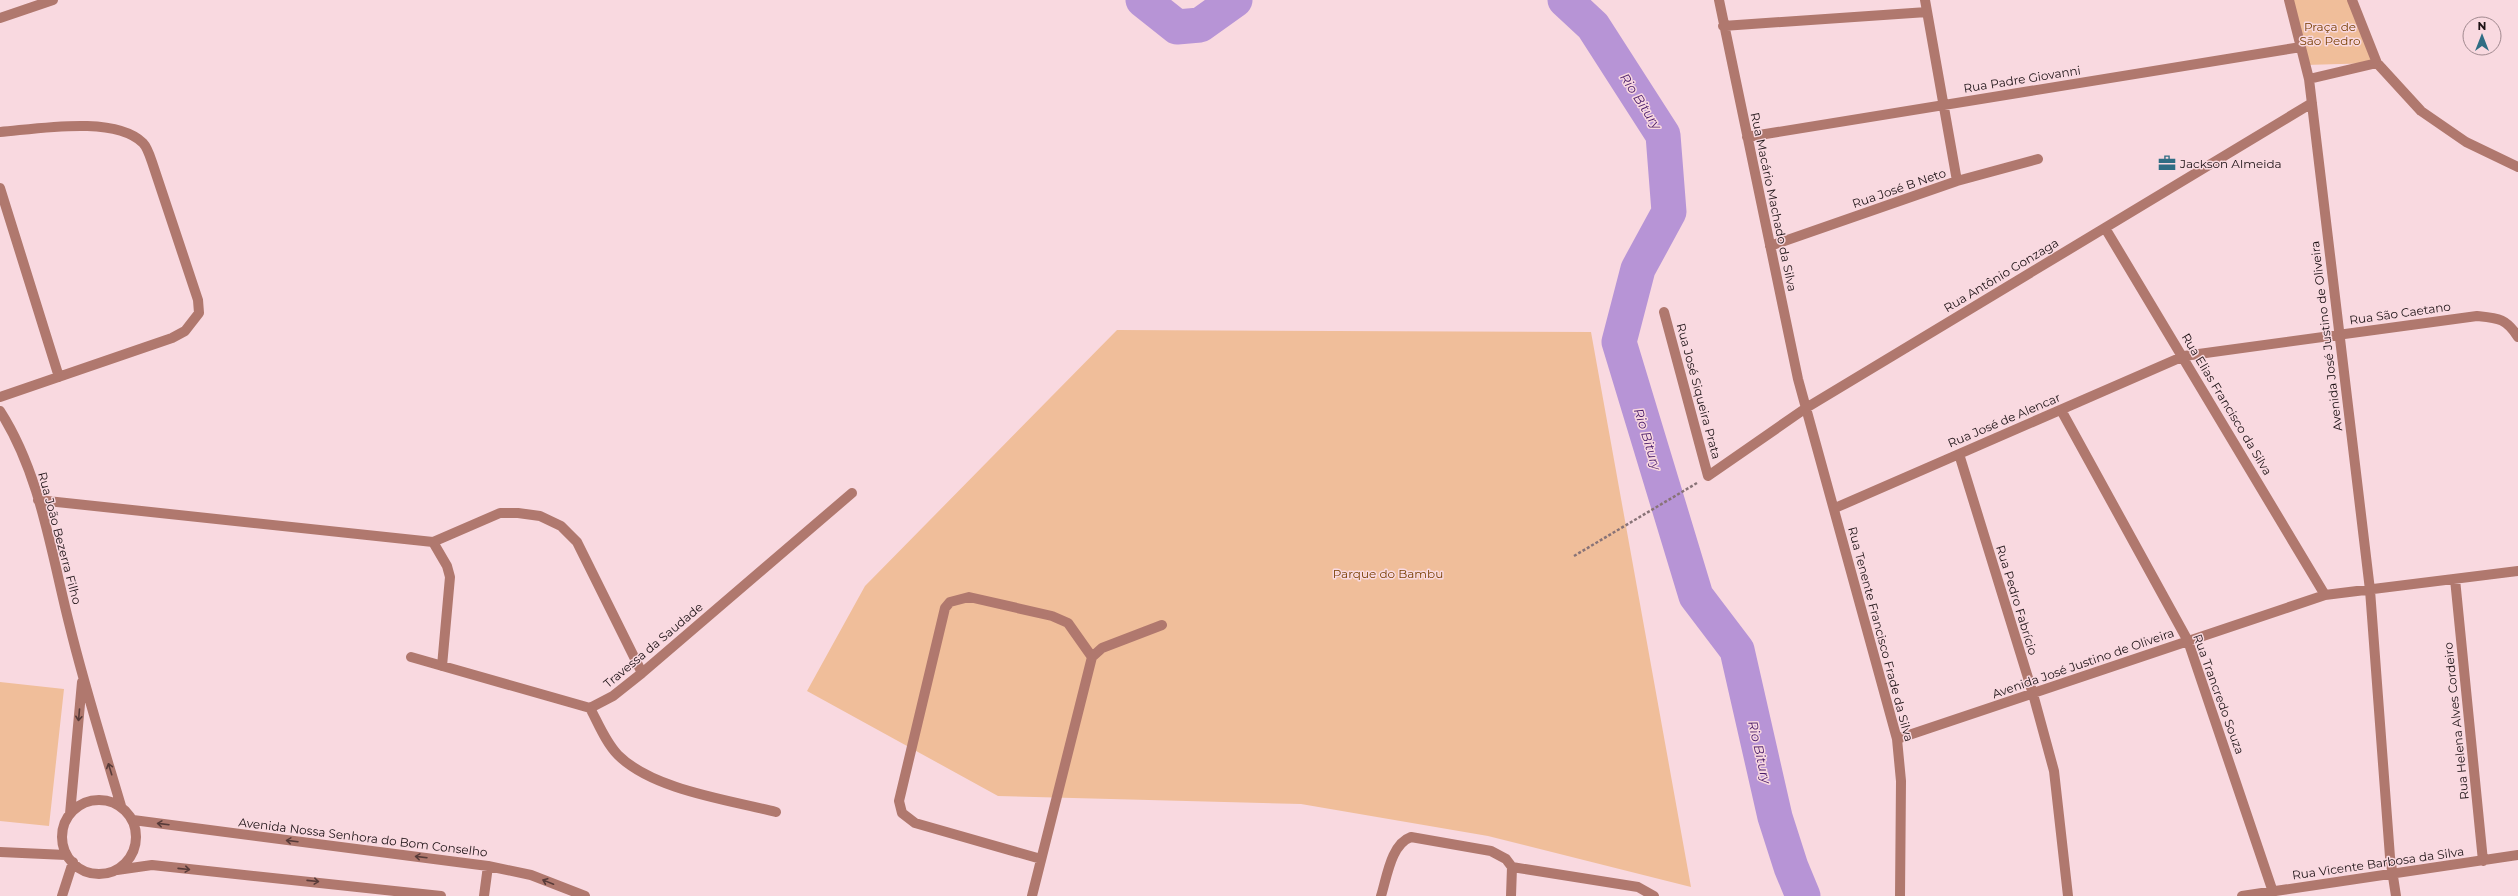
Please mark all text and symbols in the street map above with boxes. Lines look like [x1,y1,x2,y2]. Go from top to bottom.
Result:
north arrow [2462,16,2502,56]
park label: Praça de São Pedro [2299,19,2361,48]
text: N [2478,19,2486,33]
street label: Rua Padre Giovanni [1962,62,2082,96]
water label: Rio Bitury [1617,70,1666,133]
street label: Rua Macário Machado da Silva [1748,111,1800,293]
office icon: Jackson Almeida [2157,153,2177,173]
place label: Jackson Almeida [2179,156,2282,171]
street label: Rua José B Neto [1850,165,1948,211]
street label: Rua Antônio Gonzaga [1941,235,2061,315]
street label: Avenida José Justino de Oliveira [2307,240,2345,432]
street label: Rua São Caetano [2348,298,2452,328]
street label: Rua José Siqueira Prata [1674,321,1724,461]
street label: Rua Elias Francisco da Silva [2179,330,2275,478]
street label: Rua José de Alencar [1945,389,2063,451]
water label: Rio Bitury [1631,406,1665,473]
street label: Rua João Bezerra Filho [35,470,85,606]
street label: Rua Tenente Francisco Frade da Silva [1845,525,1917,743]
street label: Rua Pedro Fabrício [1993,543,2041,657]
park label: Parque do Bambu [1333,566,1443,581]
street label: Travessa da Saudade [600,599,706,691]
street label: Avenida José Justino de Oliveira [1990,625,2176,701]
street label: Rua Trancredo Souza [2190,632,2248,756]
street label: Rua Helena Alves Cordeiro [2440,641,2472,801]
one-way arrow [75,708,82,721]
water label: Rio Bitury [1745,719,1775,786]
one-way arrow [106,763,113,776]
street label: Avenida Nossa Senhora do Bom Conselho [238,814,488,860]
one-way arrow [157,820,170,828]
one-way arrow [286,837,299,845]
street label: Rua Vicente Barbosa da Silva [2291,843,2465,883]
one-way arrow [415,854,428,861]
one-way arrow [177,865,190,872]
one-way arrow [543,877,555,885]
one-way arrow [306,878,319,885]

